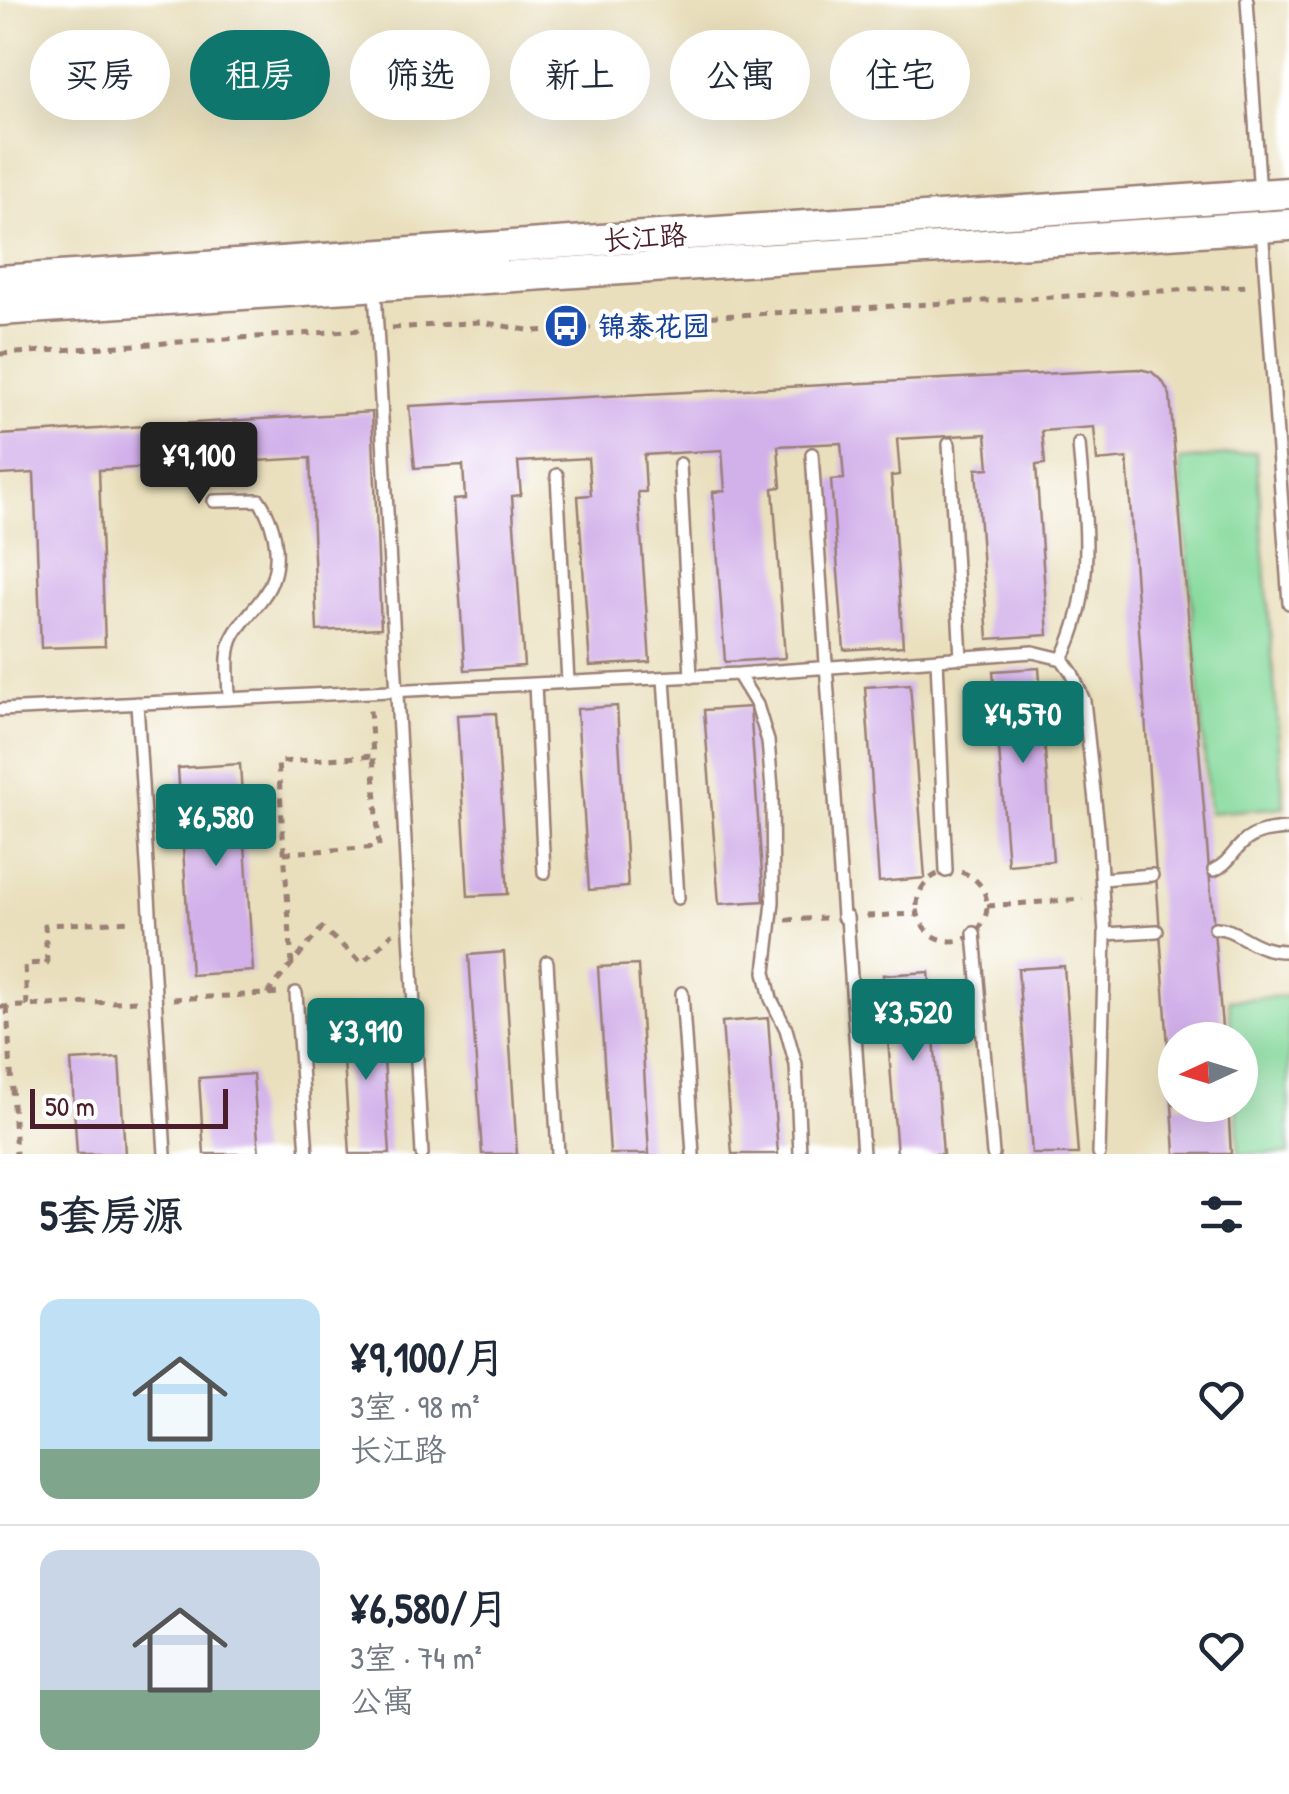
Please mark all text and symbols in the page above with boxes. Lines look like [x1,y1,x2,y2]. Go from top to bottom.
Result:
chip: 买房 [30,30,170,120]
chip: 租房 [190,30,330,120]
chip: 筛选 [350,30,490,120]
chip: 新上 [510,30,650,120]
chip: 公寓 [670,30,810,120]
chip: 住宅 [830,30,970,120]
street label: 长江路 [602,215,688,259]
bus stop icon: 锦泰花园 [543,303,589,349]
place label: 锦泰花园 [598,307,710,345]
pin: ¥9,100 [118,422,280,507]
text: ¥9,100 [162,433,236,476]
pin: ¥4,570 [942,681,1104,766]
text: ¥4,570 [984,692,1062,735]
pin: ¥6,580 [135,784,297,869]
text: ¥6,580 [178,795,254,838]
pin: ¥3,520 [832,979,994,1064]
text: ¥3,520 [874,990,952,1033]
pin: ¥3,910 [285,998,447,1083]
text: ¥3,910 [329,1009,403,1052]
north arrow [1158,1022,1258,1122]
map controls [1158,1022,1258,1122]
scale bar [30,1084,228,1128]
text: 50 m [45,1087,95,1125]
text: 5套房源 [40,1186,184,1243]
icon: filters [1194,1187,1249,1242]
text: ¥9,100/月 [350,1328,506,1385]
icon: home [120,1339,240,1459]
icon: heart [1194,1372,1249,1427]
text: 3室 · 98 m² [350,1385,480,1428]
text: 长江路 [350,1428,446,1471]
text: ¥6,580/月 [350,1579,509,1636]
icon: home [120,1590,240,1710]
icon: heart [1194,1623,1249,1678]
text: 3室 · 74 m² [350,1636,482,1679]
text: 公寓 [350,1679,414,1722]

